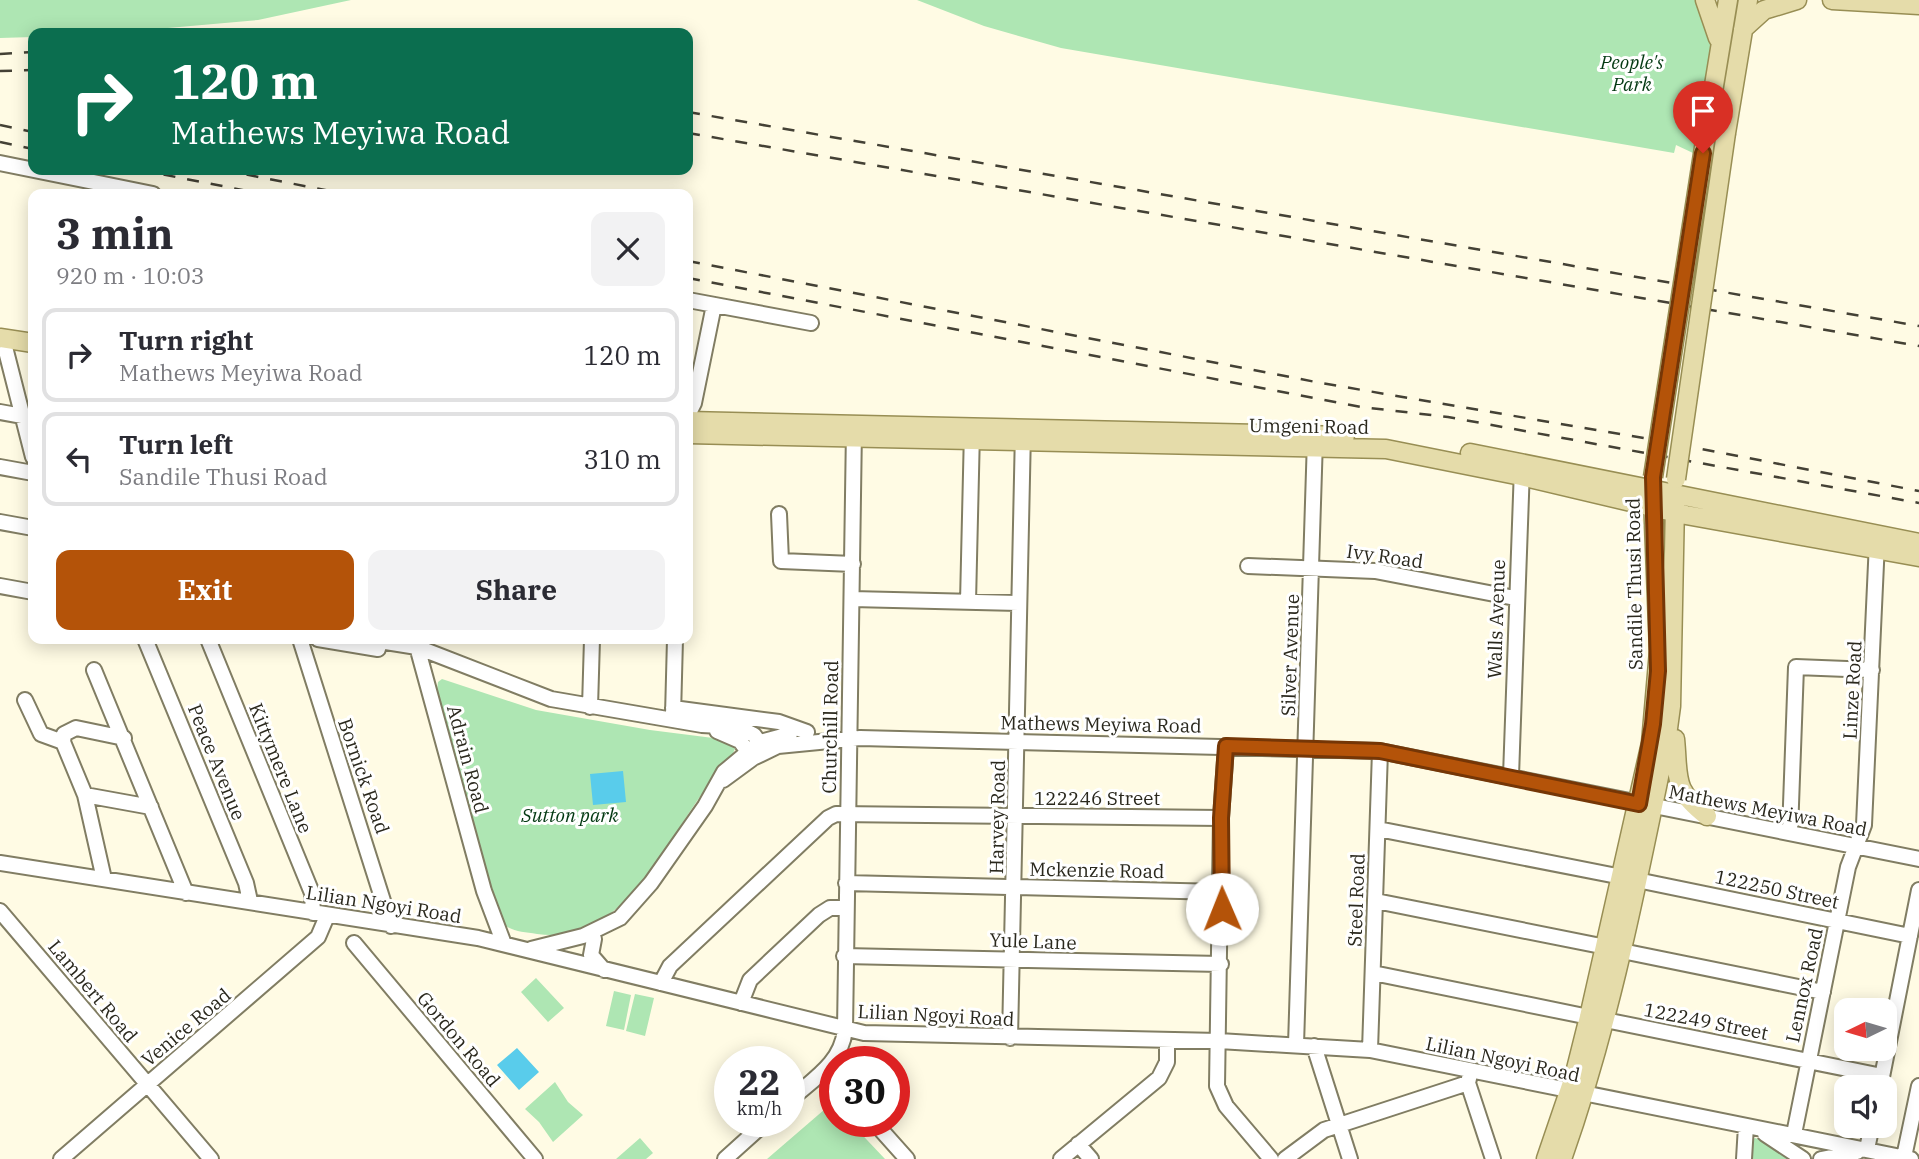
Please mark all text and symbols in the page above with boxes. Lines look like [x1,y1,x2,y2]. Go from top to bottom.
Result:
text: 120 m [171,49,318,112]
park label: People's Park [1599,50,1664,96]
icon: right [56,56,147,147]
pin [1673,81,1733,153]
icon: arrive [1684,92,1722,130]
text: Mathews Meyiwa Road [171,111,510,153]
text: 3 min [56,206,174,261]
button: close [591,212,665,286]
text: 920 m · 10:03 [56,260,205,290]
text: Turn right [119,323,253,357]
icon: right [60,336,98,374]
text: 120 m [583,338,661,372]
text: Mathews Meyiwa Road [119,357,363,387]
street label: Umgeni Road [1249,413,1369,439]
text: Turn left [119,427,233,461]
icon: left [60,440,98,478]
text: 310 m [583,442,661,476]
text: Sandile Thusi Road [119,461,328,491]
street label: Sandile Thusi Road [1620,498,1648,670]
street label: Ivy Road [1345,539,1425,573]
button: Exit [56,550,354,630]
button: Share [368,550,665,630]
street label: Walls Avenue [1482,559,1510,679]
street label: Silver Avenue [1276,593,1304,717]
street label: Linze Road [1837,640,1867,740]
street label: Churchill Road [817,660,843,794]
street label: Kittymere Lane [244,699,318,837]
street label: Peace Avenue [183,700,251,824]
street label: Adrain Road [442,702,494,816]
street label: Mathews Meyiwa Road [1000,710,1202,738]
street label: Bornick Road [333,715,395,837]
street label: Harvey Road [984,760,1010,874]
street label: Mathews Meyiwa Road [1667,779,1869,841]
street label: 122246 Street [1034,786,1160,810]
park label: Sutton park [520,803,620,827]
street label: Steel Road [1342,853,1370,947]
street label: Mckenzie Road [1029,857,1165,883]
street label: 122250 Street [1713,864,1841,914]
position arrow [1185,872,1259,946]
street label: Lilian Ngoyi Road [305,880,463,928]
street label: Lennox Road [1780,926,1828,1044]
street label: Yule Lane [989,927,1077,955]
street label: Lambert Road [43,935,143,1047]
street label: Venice Road [136,983,236,1071]
street label: Gordon Road [412,986,506,1092]
street label: 122249 Street [1642,997,1771,1045]
north arrow [1834,998,1897,1060]
map controls [1834,998,1897,1138]
street label: Lilian Ngoyi Road [857,999,1015,1031]
street label: Lilian Ngoyi Road [1424,1031,1582,1087]
speed limit sign: 30 [819,1046,910,1137]
text: 22 [738,1059,781,1105]
button: sound [1834,1075,1897,1138]
text: km/h [737,1097,782,1120]

